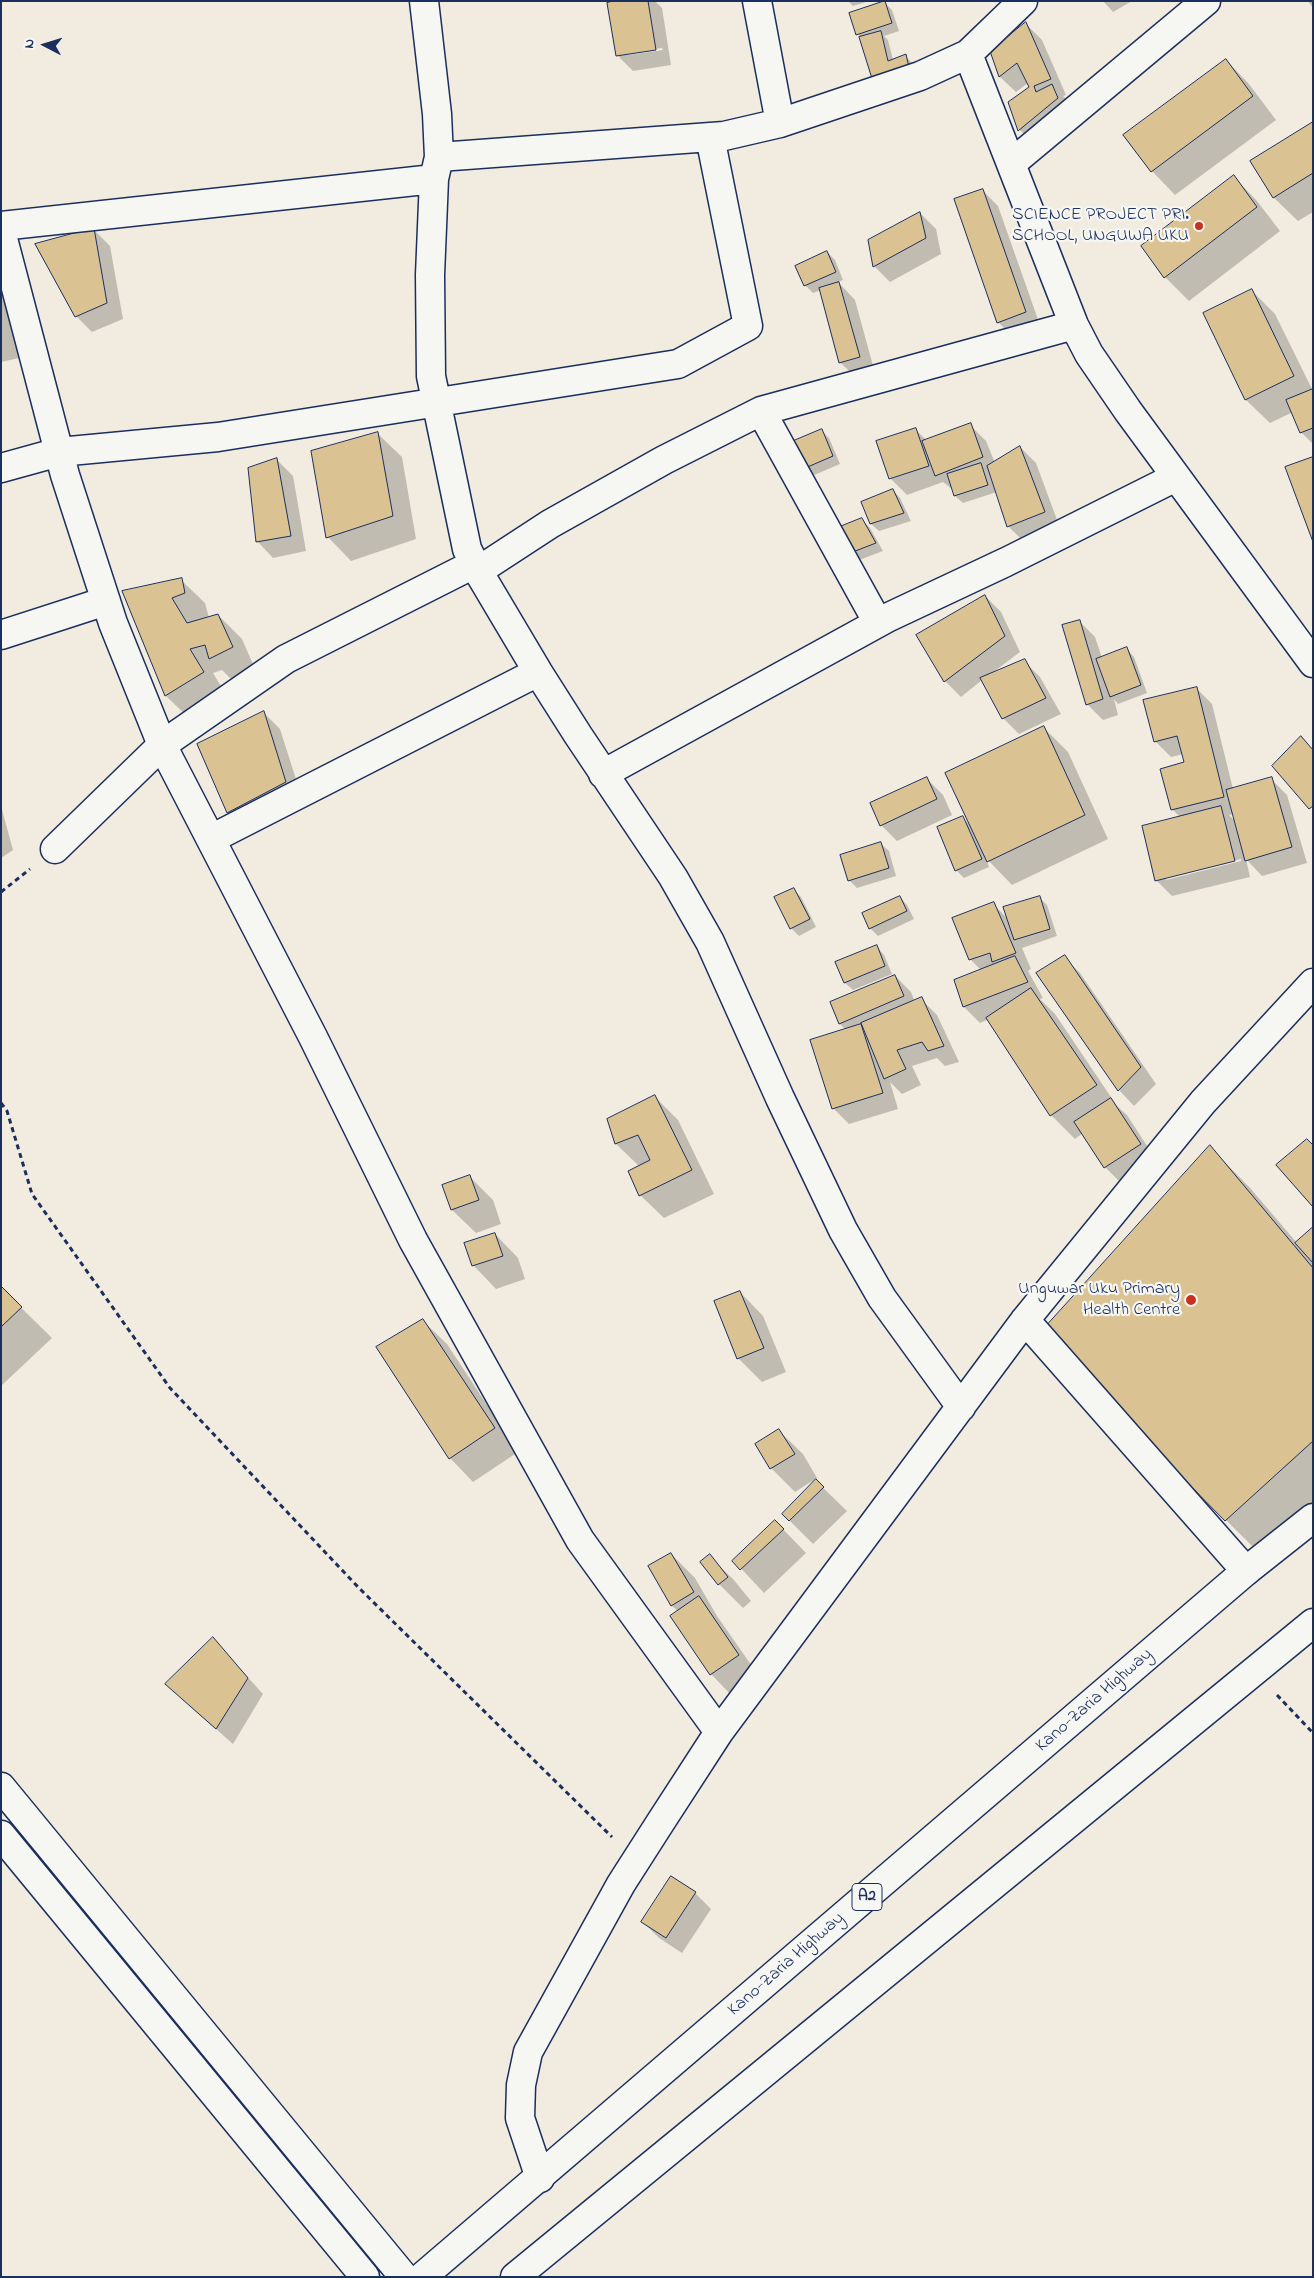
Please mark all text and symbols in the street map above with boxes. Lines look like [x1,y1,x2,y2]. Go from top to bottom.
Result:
north arrow [20,20,70,70]
text: N [19,38,40,49]
place label: SCIENCE PROJECT PRI. SCHOOL, UNGUWA UKU [1012,205,1189,248]
marker: SCIENCE PROJECT PRI. SCHOOL, UNGUWA UKU [1193,220,1205,232]
place label: Unguwar Uku Primary Health Centre [1018,1279,1180,1322]
marker: Unguwar Uku Primary Health Centre [1184,1293,1198,1307]
street label: Kano-Zaria Highway [1032,1644,1158,1758]
road number: A2 [852,1884,882,1910]
street label: Kano-Zaria Highway [724,1908,850,2022]

